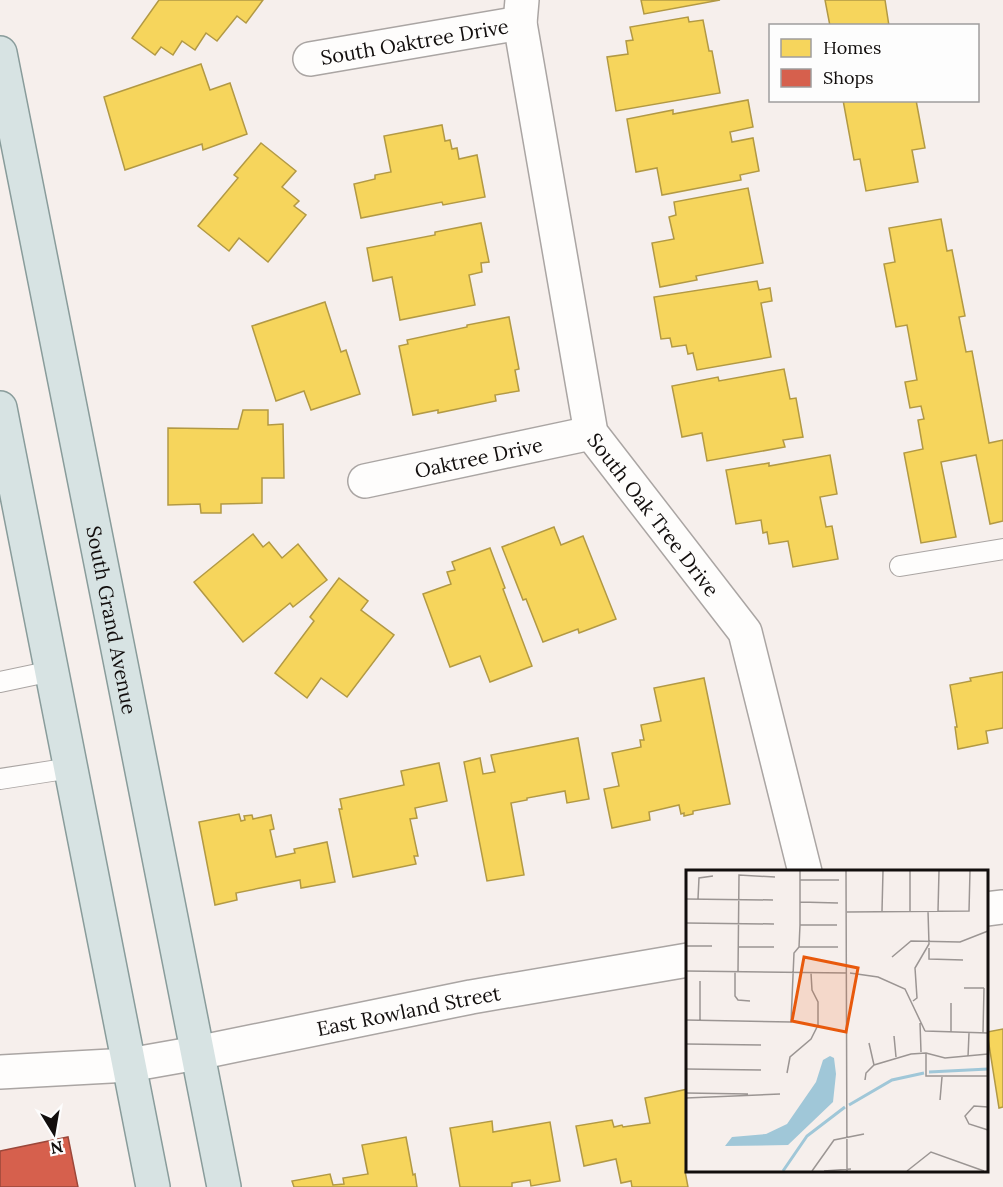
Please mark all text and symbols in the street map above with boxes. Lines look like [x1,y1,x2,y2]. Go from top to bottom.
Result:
street label: South Oaktree Drive [319,13,510,69]
legend [769,24,979,102]
text: Homes [823,36,881,59]
text: Shops [823,66,874,89]
street label: South Oak Tree Drive [583,428,725,601]
street label: Oaktree Drive [412,431,545,483]
street label: South Grand Avenue [82,524,143,716]
inset map [686,870,988,1172]
street label: East Rowland Street [314,980,502,1041]
north arrow [24,1103,84,1163]
text: N [49,1137,65,1159]

